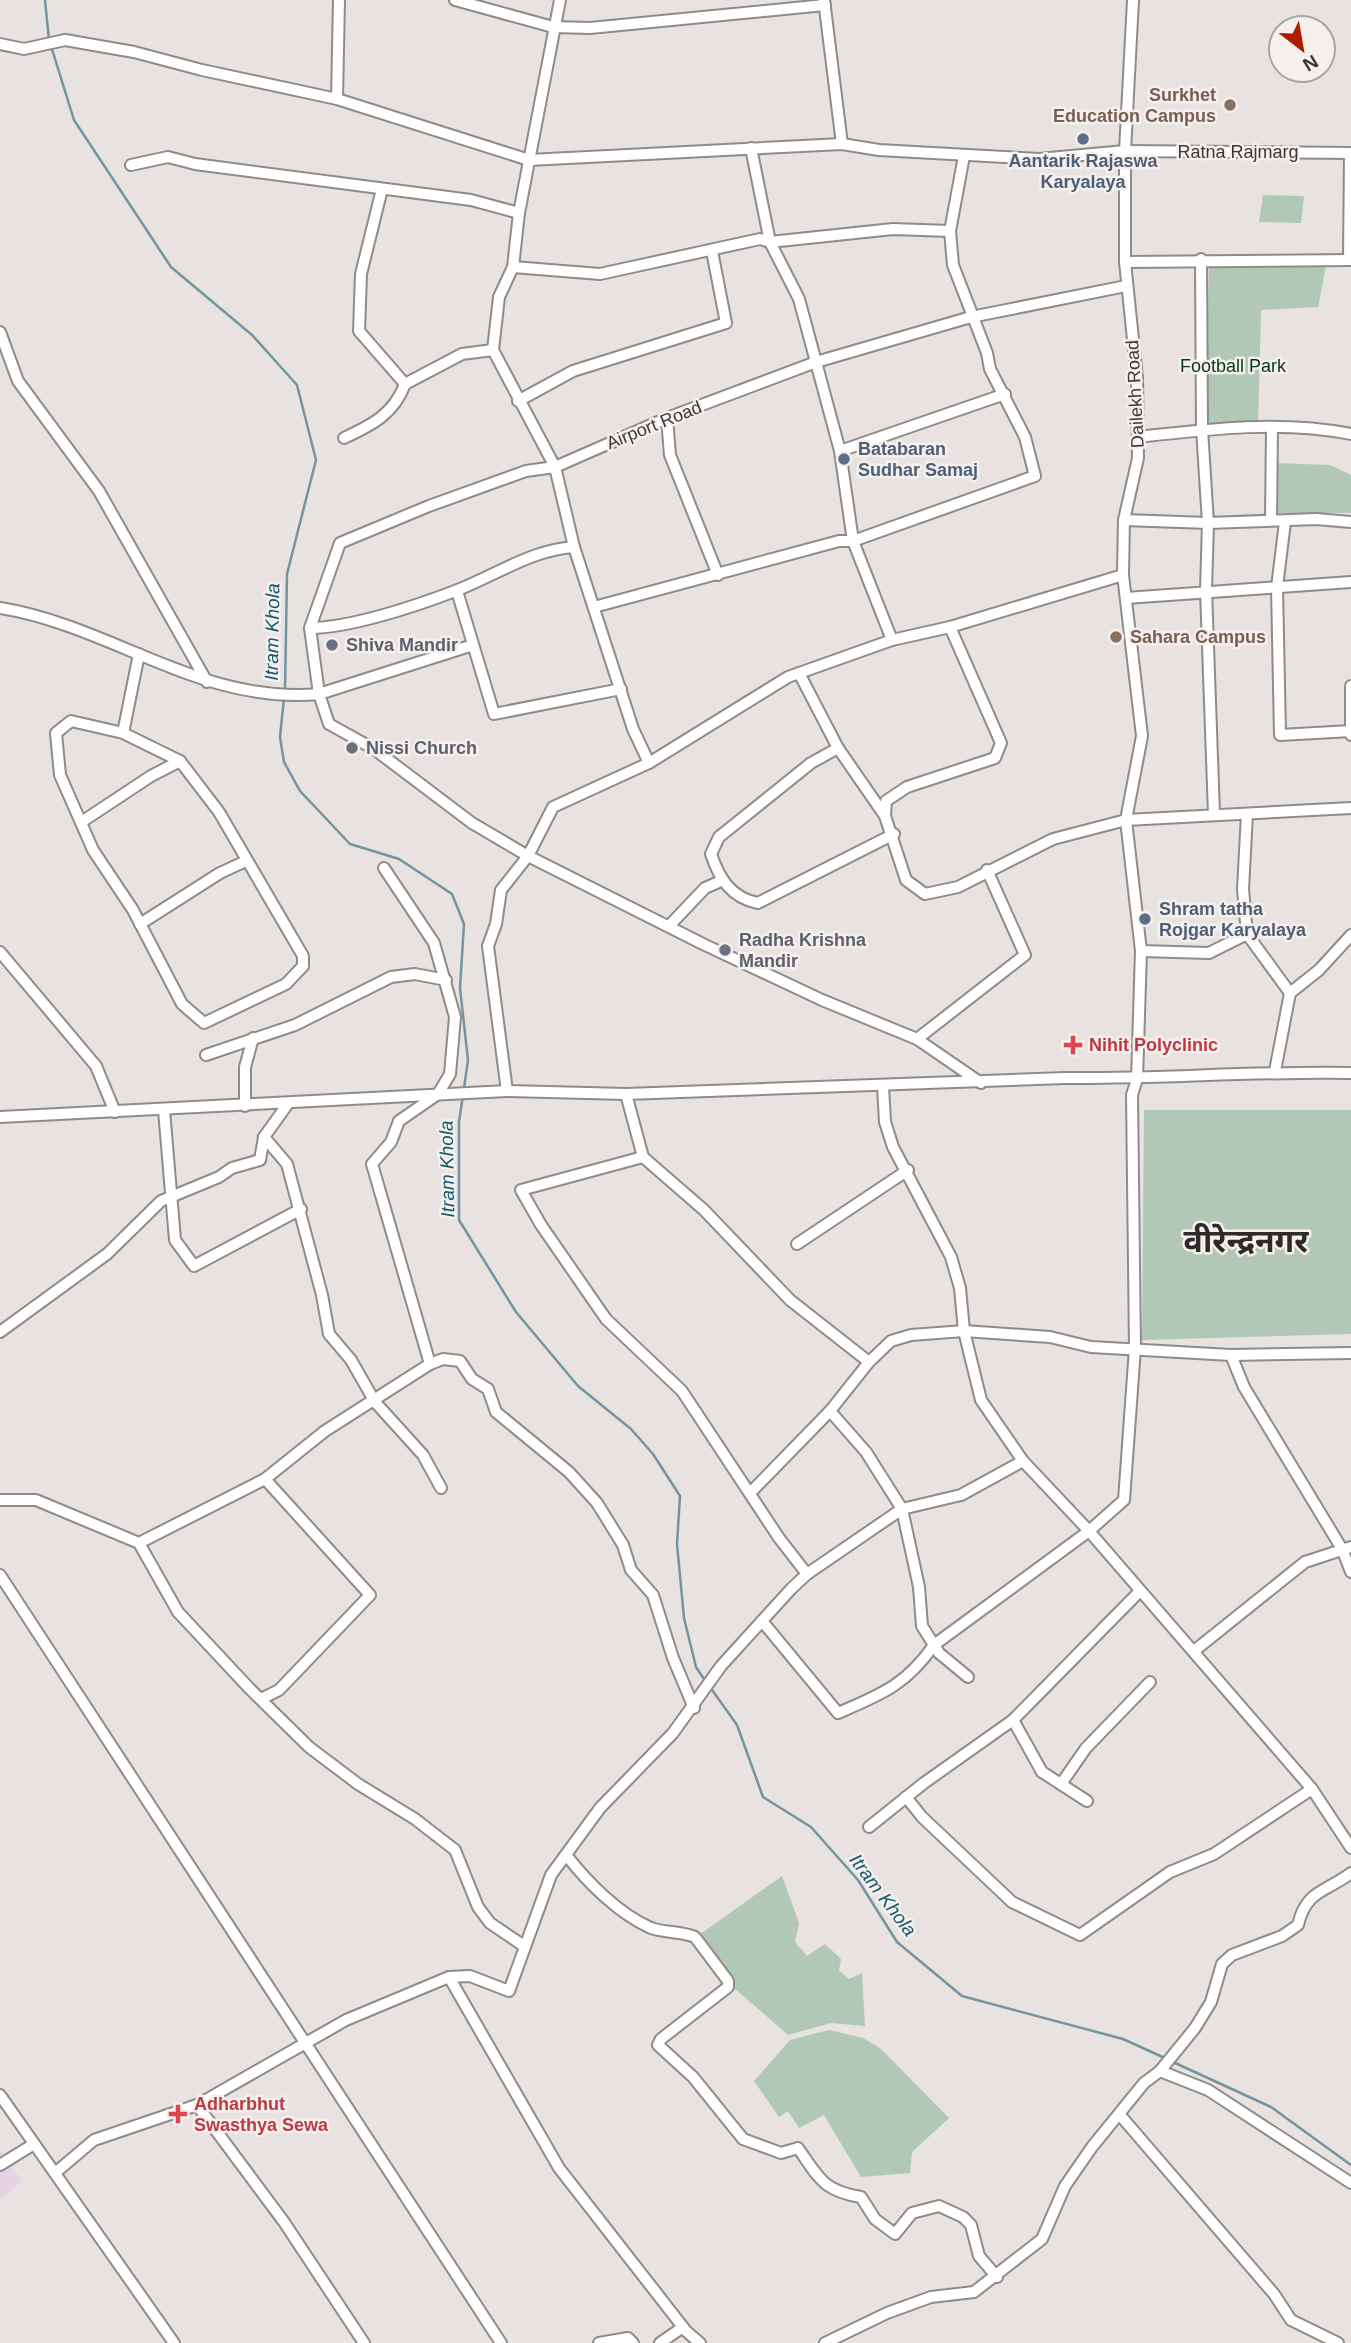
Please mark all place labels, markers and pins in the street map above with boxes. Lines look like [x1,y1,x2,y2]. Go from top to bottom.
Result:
place label: Surkhet Education Campus [1053,85,1216,126]
marker: Surkhet Education Campus [1222,97,1238,113]
marker: Aantarik Rajaswa Karyalaya [1075,131,1091,147]
place label: Aantarik Rajaswa Karyalaya [1008,151,1159,192]
place label: Batabaran Sudhar Samaj [858,439,978,480]
marker: Batabaran Sudhar Samaj [836,451,852,467]
place label: Sahara Campus [1130,627,1266,647]
marker: Sahara Campus [1108,629,1124,645]
place label: Shiva Mandir [346,635,458,655]
marker: Shiva Mandir [324,637,340,653]
place label: Nissi Church [366,738,477,758]
marker: Nissi Church [344,740,360,756]
place label: Shram tatha Rojgar Karyalaya [1159,899,1307,940]
marker: Shram tatha Rojgar Karyalaya [1137,911,1153,927]
place label: Radha Krishna Mandir [739,930,867,971]
marker: Radha Krishna Mandir [717,942,733,958]
marker: Nihit Polyclinic [1063,1035,1083,1055]
place label: Nihit Polyclinic [1089,1035,1218,1055]
place label: Adharbhut Swasthya Sewa [194,2094,329,2135]
marker: Adharbhut Swasthya Sewa [168,2104,188,2124]

